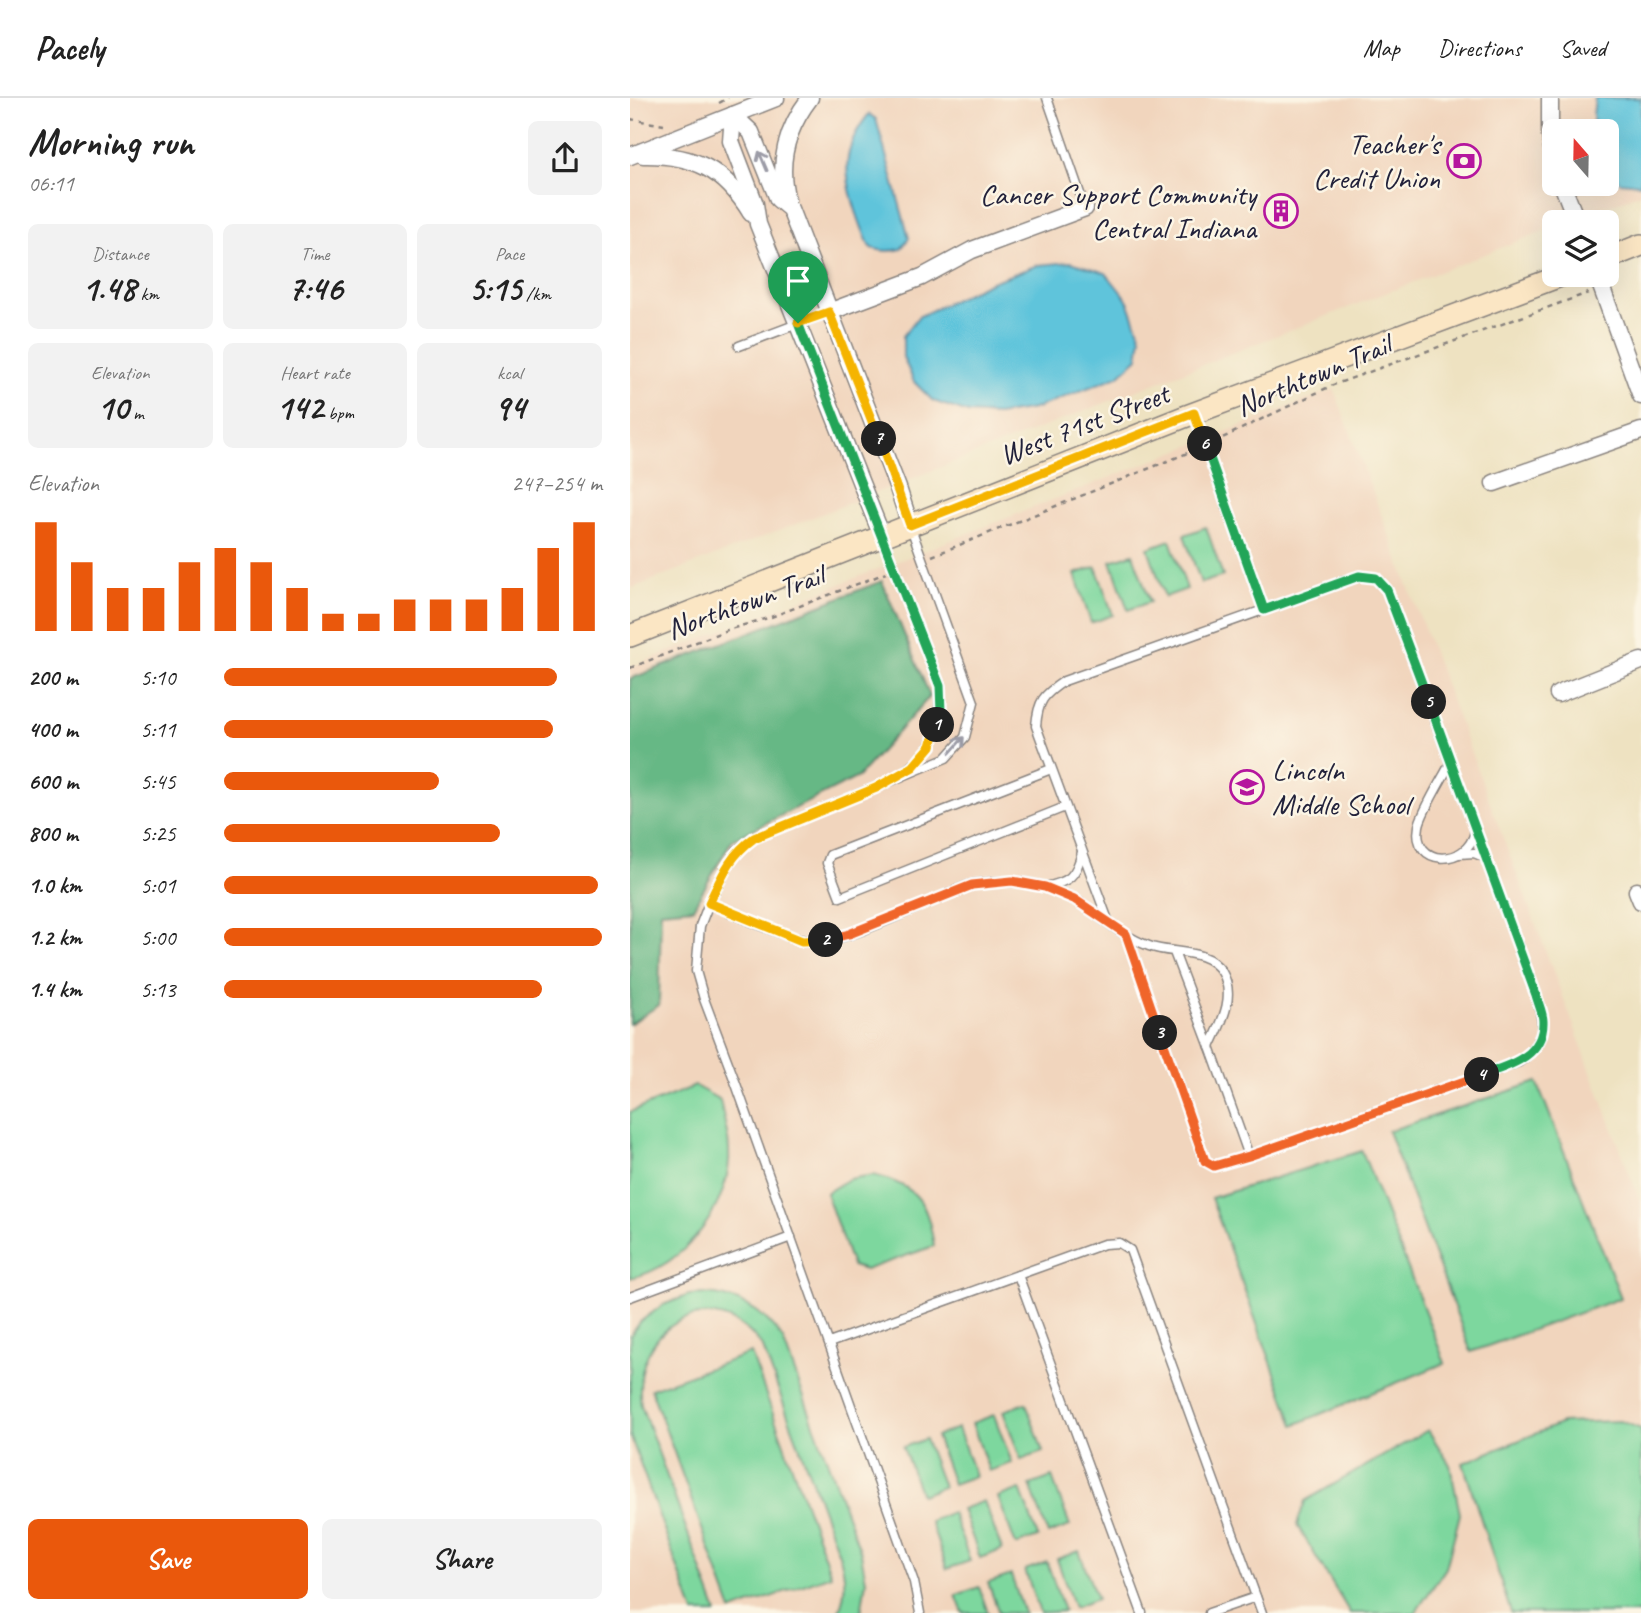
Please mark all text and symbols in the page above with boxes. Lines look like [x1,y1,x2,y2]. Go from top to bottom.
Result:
text: Pacely [35,27,104,69]
text: Map [1363,33,1400,63]
text: Directions [1438,33,1521,63]
text: Saved [1559,33,1606,63]
text: Morning run [28,119,194,166]
north arrow [1542,119,1619,196]
map controls [1542,119,1619,287]
button: share [528,121,602,195]
place label: Teacher's Credit Union [1313,125,1443,197]
bank icon: Teacher's Credit Union [1445,142,1483,180]
one-way arrow [755,150,768,172]
text: 06:11 [28,169,74,198]
place label: Cancer Support Community Central Indiana [980,175,1259,247]
building icon: Cancer Support Community Central Indiana [1262,192,1300,230]
button: layers [1542,210,1619,287]
text: Distance [92,242,149,266]
text: Time [300,242,330,266]
text: Pace [495,242,524,266]
pin [768,251,828,323]
icon: arrive [779,262,817,300]
text: 1.48 [82,266,136,311]
text: 7:46 [288,266,342,311]
text: 5:15 [468,266,521,311]
text: km [136,282,159,306]
text: /km [521,282,551,306]
street label: Northtown Trail [1230,323,1401,425]
text: Elevation [91,361,150,385]
text: Heart rate [280,361,350,385]
text: kcal [497,361,522,385]
street label: West 71st Street [994,373,1177,474]
text: 10 [97,385,128,430]
text: 142 [276,385,323,430]
text: 94 [494,385,525,430]
text: m [128,401,144,425]
text: bpm [323,401,354,425]
pin: 7 [862,422,896,456]
text: 7 [874,426,883,450]
pin: 6 [1188,426,1222,462]
text: 6 [1200,431,1209,455]
text: Elevation [28,469,99,498]
text: 247–254 m [511,469,602,498]
street label: Northtown Trail [661,554,834,648]
text: 200 m [28,663,78,692]
text: 5:10 [140,663,176,692]
pin: 5 [1412,684,1446,720]
text: 5 [1424,689,1433,713]
pin: 1 [920,708,954,742]
text: 1 [932,712,941,736]
text: 400 m [28,715,78,744]
text: 5:11 [140,715,176,744]
one-way arrow [949,736,965,754]
place label: Lincoln Middle School [1272,751,1415,823]
text: 600 m [28,767,78,796]
text: 5:45 [140,767,176,796]
school or university icon: Lincoln Middle School [1228,768,1266,806]
text: 800 m [28,819,78,848]
text: 5:25 [140,819,176,848]
text: 1.0 km [28,871,82,900]
text: 5:01 [140,871,176,900]
pin: 2 [808,922,844,958]
text: 1.2 km [28,923,82,952]
text: 5:00 [140,923,176,952]
text: 2 [821,927,830,951]
text: 1.4 km [28,975,82,1004]
text: 5:13 [140,975,176,1004]
pin: 3 [1142,1016,1178,1051]
text: 3 [1155,1020,1164,1044]
pin: 4 [1464,1058,1500,1093]
text: 4 [1477,1062,1486,1086]
button: Save [28,1519,308,1599]
button: Share [322,1519,602,1599]

